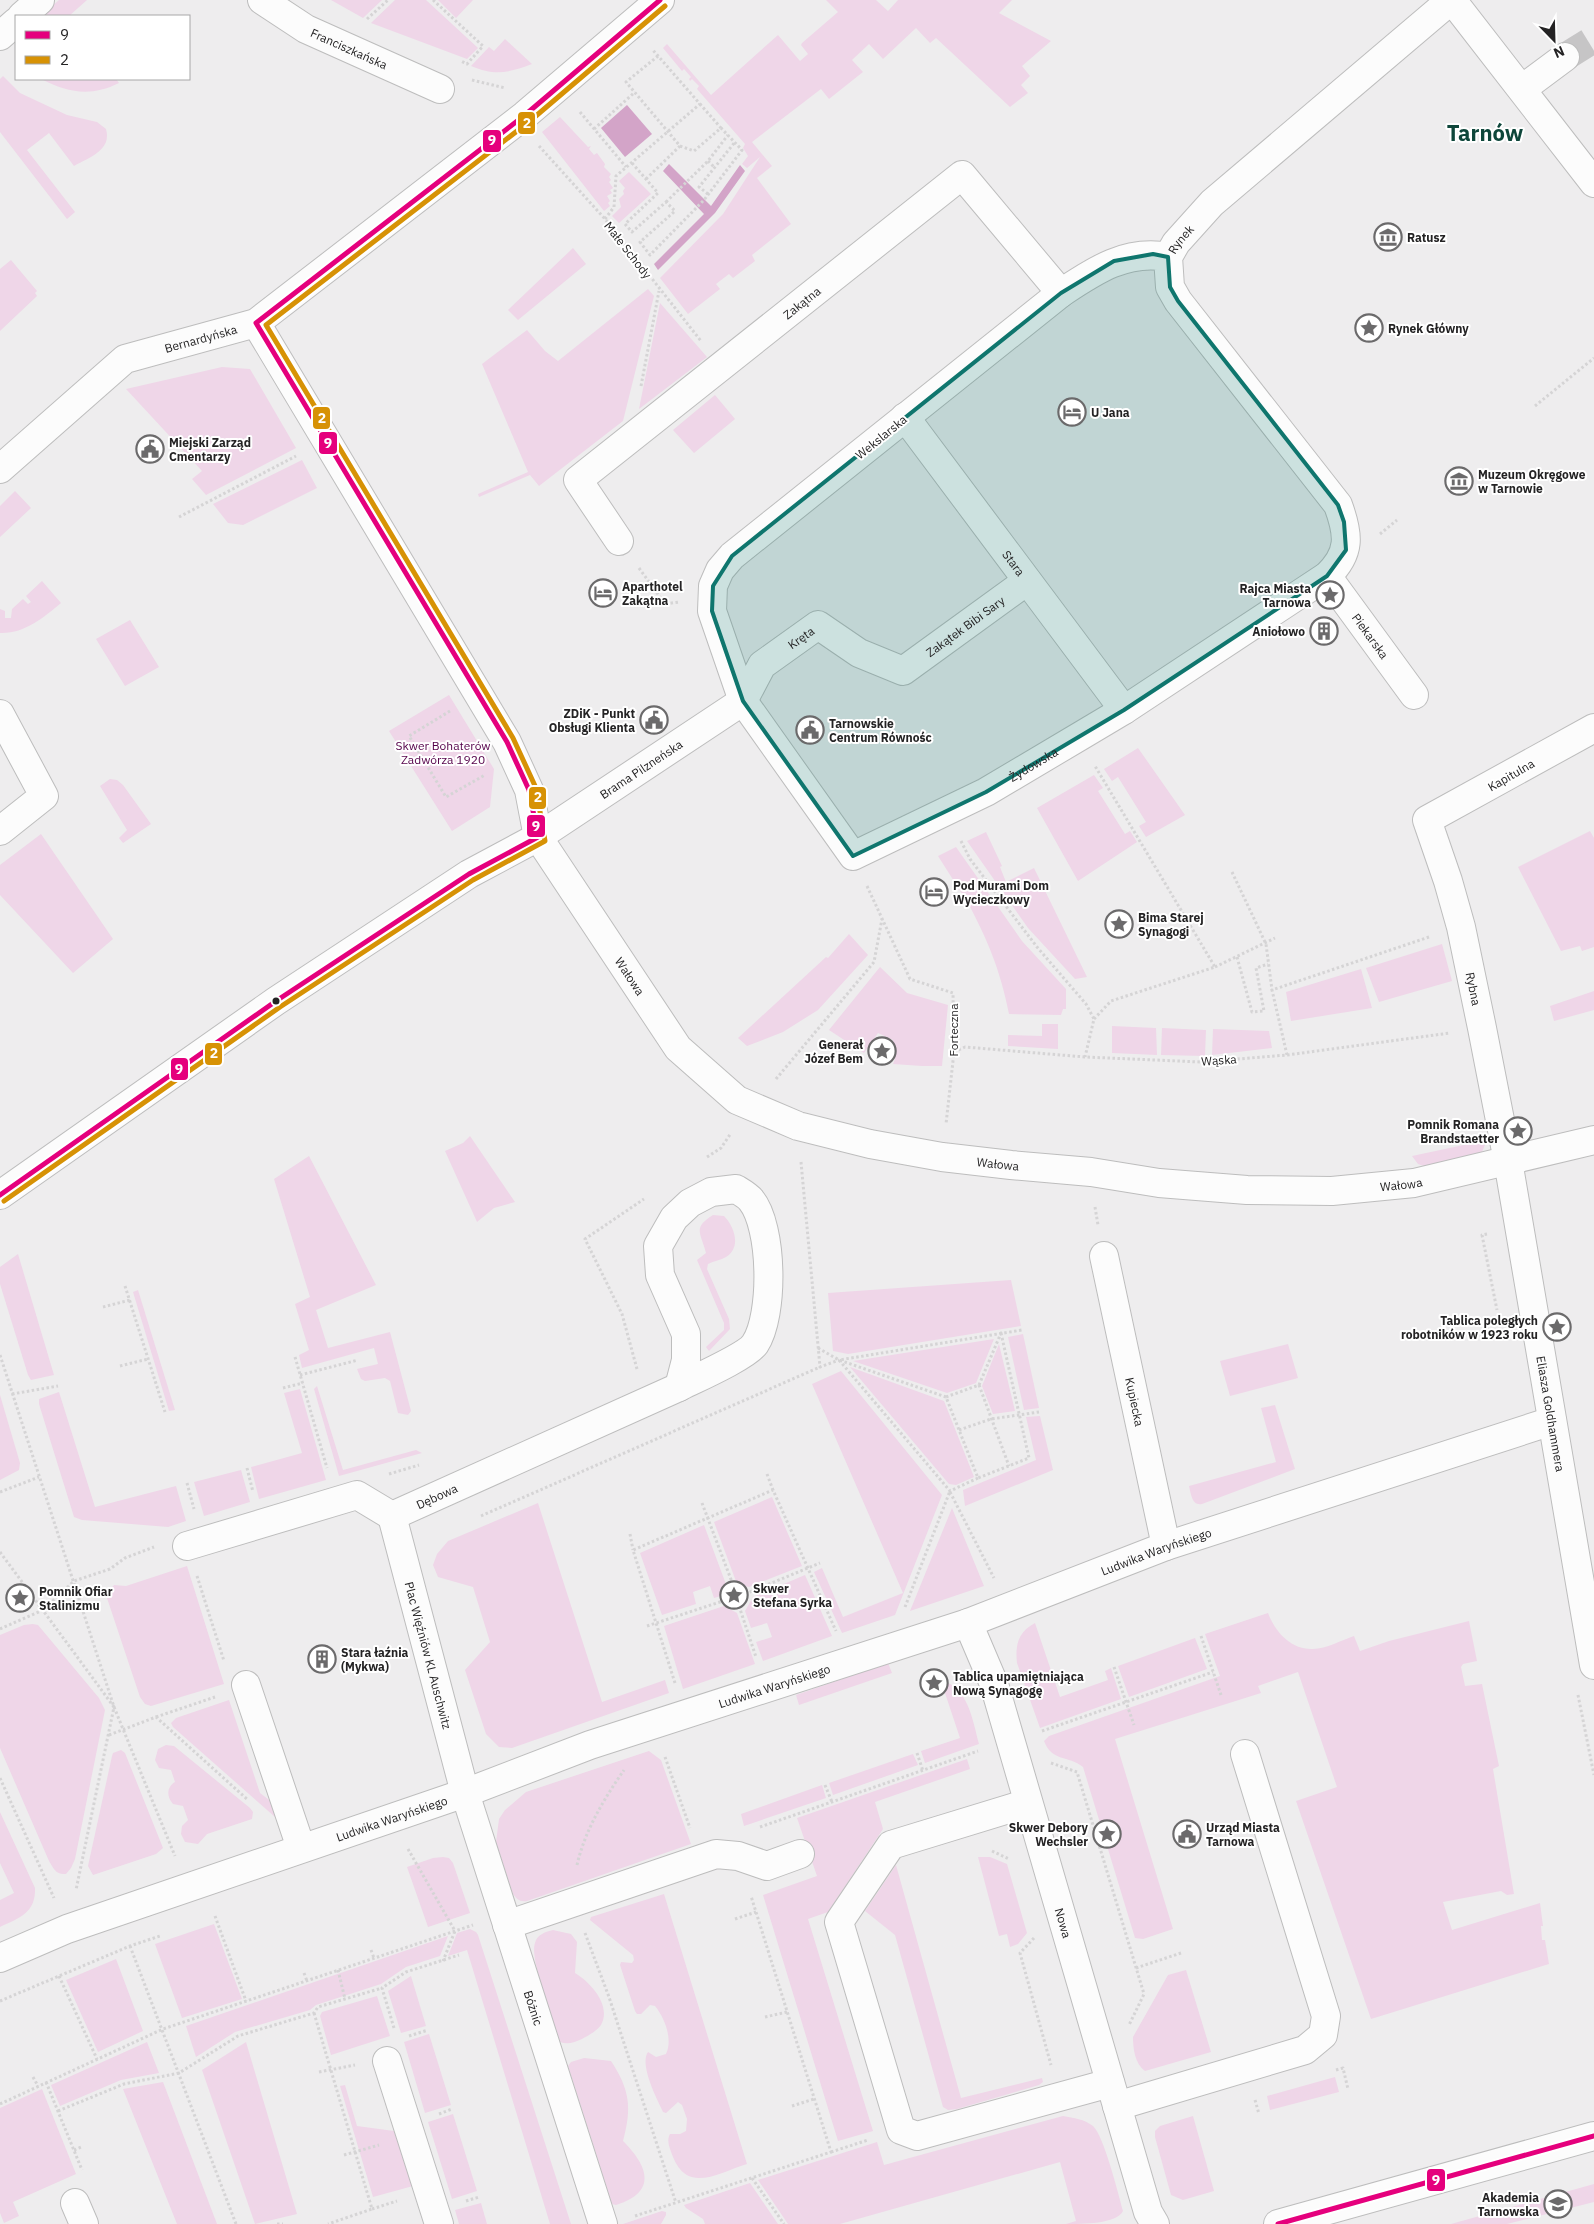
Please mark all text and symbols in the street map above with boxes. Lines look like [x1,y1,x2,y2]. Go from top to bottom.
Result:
legend [15,15,190,80]
north arrow [1529,15,1579,65]
text: 9 [60,25,69,44]
street label: Franciszkańska [308,25,390,72]
text: N [1551,42,1567,62]
text: 2 [60,50,69,69]
line badge: 2 [517,111,536,135]
text: 2 [523,114,531,132]
district label: Tarnów [1447,118,1524,147]
line badge: 9 [482,129,502,153]
text: 9 [488,131,496,149]
street label: Małe Schody [601,218,655,282]
street label: Rynek [1164,221,1197,256]
museum icon: Ratusz [1373,222,1403,252]
place label: Ratusz [1407,230,1446,245]
street label: Zakątna [780,283,824,322]
place icon: Rynek Główny [1354,313,1384,343]
street label: Bernardyńska [163,321,239,355]
place label: Rynek Główny [1388,321,1469,336]
hotel icon: U Jana [1057,397,1087,427]
place label: U Jana [1091,405,1130,420]
line badge: 2 [312,406,331,430]
text: 2 [318,409,326,427]
street label: Wekslarska [852,411,910,462]
line badge: 9 [318,431,338,455]
public building icon: Miejski Zarząd Cmentarzy [135,434,165,464]
text: 9 [324,434,332,452]
place label: Miejski Zarząd Cmentarzy [169,435,251,464]
museum icon: Muzeum Okręgowe w Tarnowie [1444,466,1474,496]
place label: Muzeum Okręgowe w Tarnowie [1478,467,1586,496]
street label: Stara [999,547,1029,579]
hotel icon: Aparthotel Zakątna [588,578,618,608]
place label: Aparthotel Zakątna [622,579,683,608]
place icon: Rajca Miasta Tarnowa [1315,580,1345,610]
place label: Rajca Miasta Tarnowa [1239,581,1311,610]
street label: Zakątek Bibi Sary [923,592,1007,660]
street label: Piekarska [1349,610,1393,662]
building icon: Aniołowo [1309,616,1339,646]
street label: Kręta [785,622,817,652]
place label: Aniołowo [1252,624,1305,639]
public building icon: ZDiK - Punkt Obsługi Klienta [639,705,669,735]
place label: ZDiK - Punkt Obsługi Klienta [549,706,635,735]
public building icon: Tarnowskie Centrum Równośc [795,715,825,745]
place label: Tarnowskie Centrum Równośc [829,716,932,745]
street label: Brama Pilzneńska [596,736,686,802]
park label: Skwer Bohaterów Zadwórza 1920 [395,738,491,767]
street label: Żydowska [1006,743,1061,784]
street label: Kapitulna [1485,755,1537,794]
line badge: 2 [528,786,547,810]
text: 2 [534,788,542,806]
line badge: 9 [526,814,546,838]
text: 9 [532,817,540,835]
hotel icon: Pod Murami Dom Wycieczkowy [919,877,949,907]
place label: Pod Murami Dom Wycieczkowy [953,878,1049,907]
place icon: Bima Starej Synagogi [1104,909,1134,939]
place label: Bima Starej Synagogi [1138,910,1204,939]
street label: Wałowa [612,954,649,998]
street label: Rybna [1463,971,1485,1007]
unlabelled marker [271,996,281,1006]
street label: Forteczna [946,1003,961,1057]
place icon: Generał Józef Bem [867,1036,897,1066]
place label: Generał Józef Bem [804,1037,863,1066]
line badge: 2 [204,1042,223,1066]
text: 2 [210,1044,218,1062]
street label: Wąska [1201,1051,1238,1069]
line badge: 9 [170,1057,189,1081]
text: 9 [175,1060,183,1078]
place icon: Pomnik Romana Brandstaetter [1503,1116,1533,1146]
place label: Pomnik Romana Brandstaetter [1407,1117,1499,1146]
street label: Wałowa [976,1154,1020,1173]
street label: Wałowa [1379,1174,1424,1194]
place icon: Tablica poległych robotników w 1923 roku [1542,1312,1572,1342]
place label: Tablica poległych robotników w 1923 roku [1401,1313,1538,1342]
street label: Eliasza Goldhammera [1534,1355,1568,1473]
street label: Kupiecka [1123,1376,1148,1428]
street label: Dębowa [414,1480,460,1512]
street label: Ludwika Waryńskiego [1099,1524,1213,1578]
street label: Plac Więźniów KL Auschwitz [402,1580,455,1731]
place icon: Skwer Stefana Syrka [719,1580,749,1610]
place label: Skwer Stefana Syrka [753,1581,832,1610]
place icon: Pomnik Ofiar Stalinizmu [5,1583,35,1613]
place label: Pomnik Ofiar Stalinizmu [39,1584,113,1613]
building icon: Stara łaźnia (Mykwa) [307,1644,337,1674]
place label: Stara łaźnia (Mykwa) [341,1645,409,1674]
street label: Ludwika Waryńskiego [716,1660,832,1711]
place icon: Tablica upamiętniająca Nową Synagogę [919,1668,949,1698]
place label: Tablica upamiętniająca Nową Synagogę [953,1669,1084,1698]
street label: Ludwika Waryńskiego [334,1792,449,1844]
place icon: Skwer Debory Wechsler [1092,1819,1122,1849]
public building icon: Urząd Miasta Tarnowa [1172,1819,1202,1849]
place label: Skwer Debory Wechsler [1009,1820,1089,1849]
place label: Urząd Miasta Tarnowa [1206,1820,1280,1849]
street label: Nowa [1052,1906,1075,1940]
street label: Bóżnic [521,1988,546,2027]
line badge: 9 [1426,2168,1446,2192]
text: 9 [1432,2171,1440,2189]
school or university icon: Akademia Tarnowska [1543,2189,1573,2219]
place label: Akademia Tarnowska [1478,2190,1539,2219]

